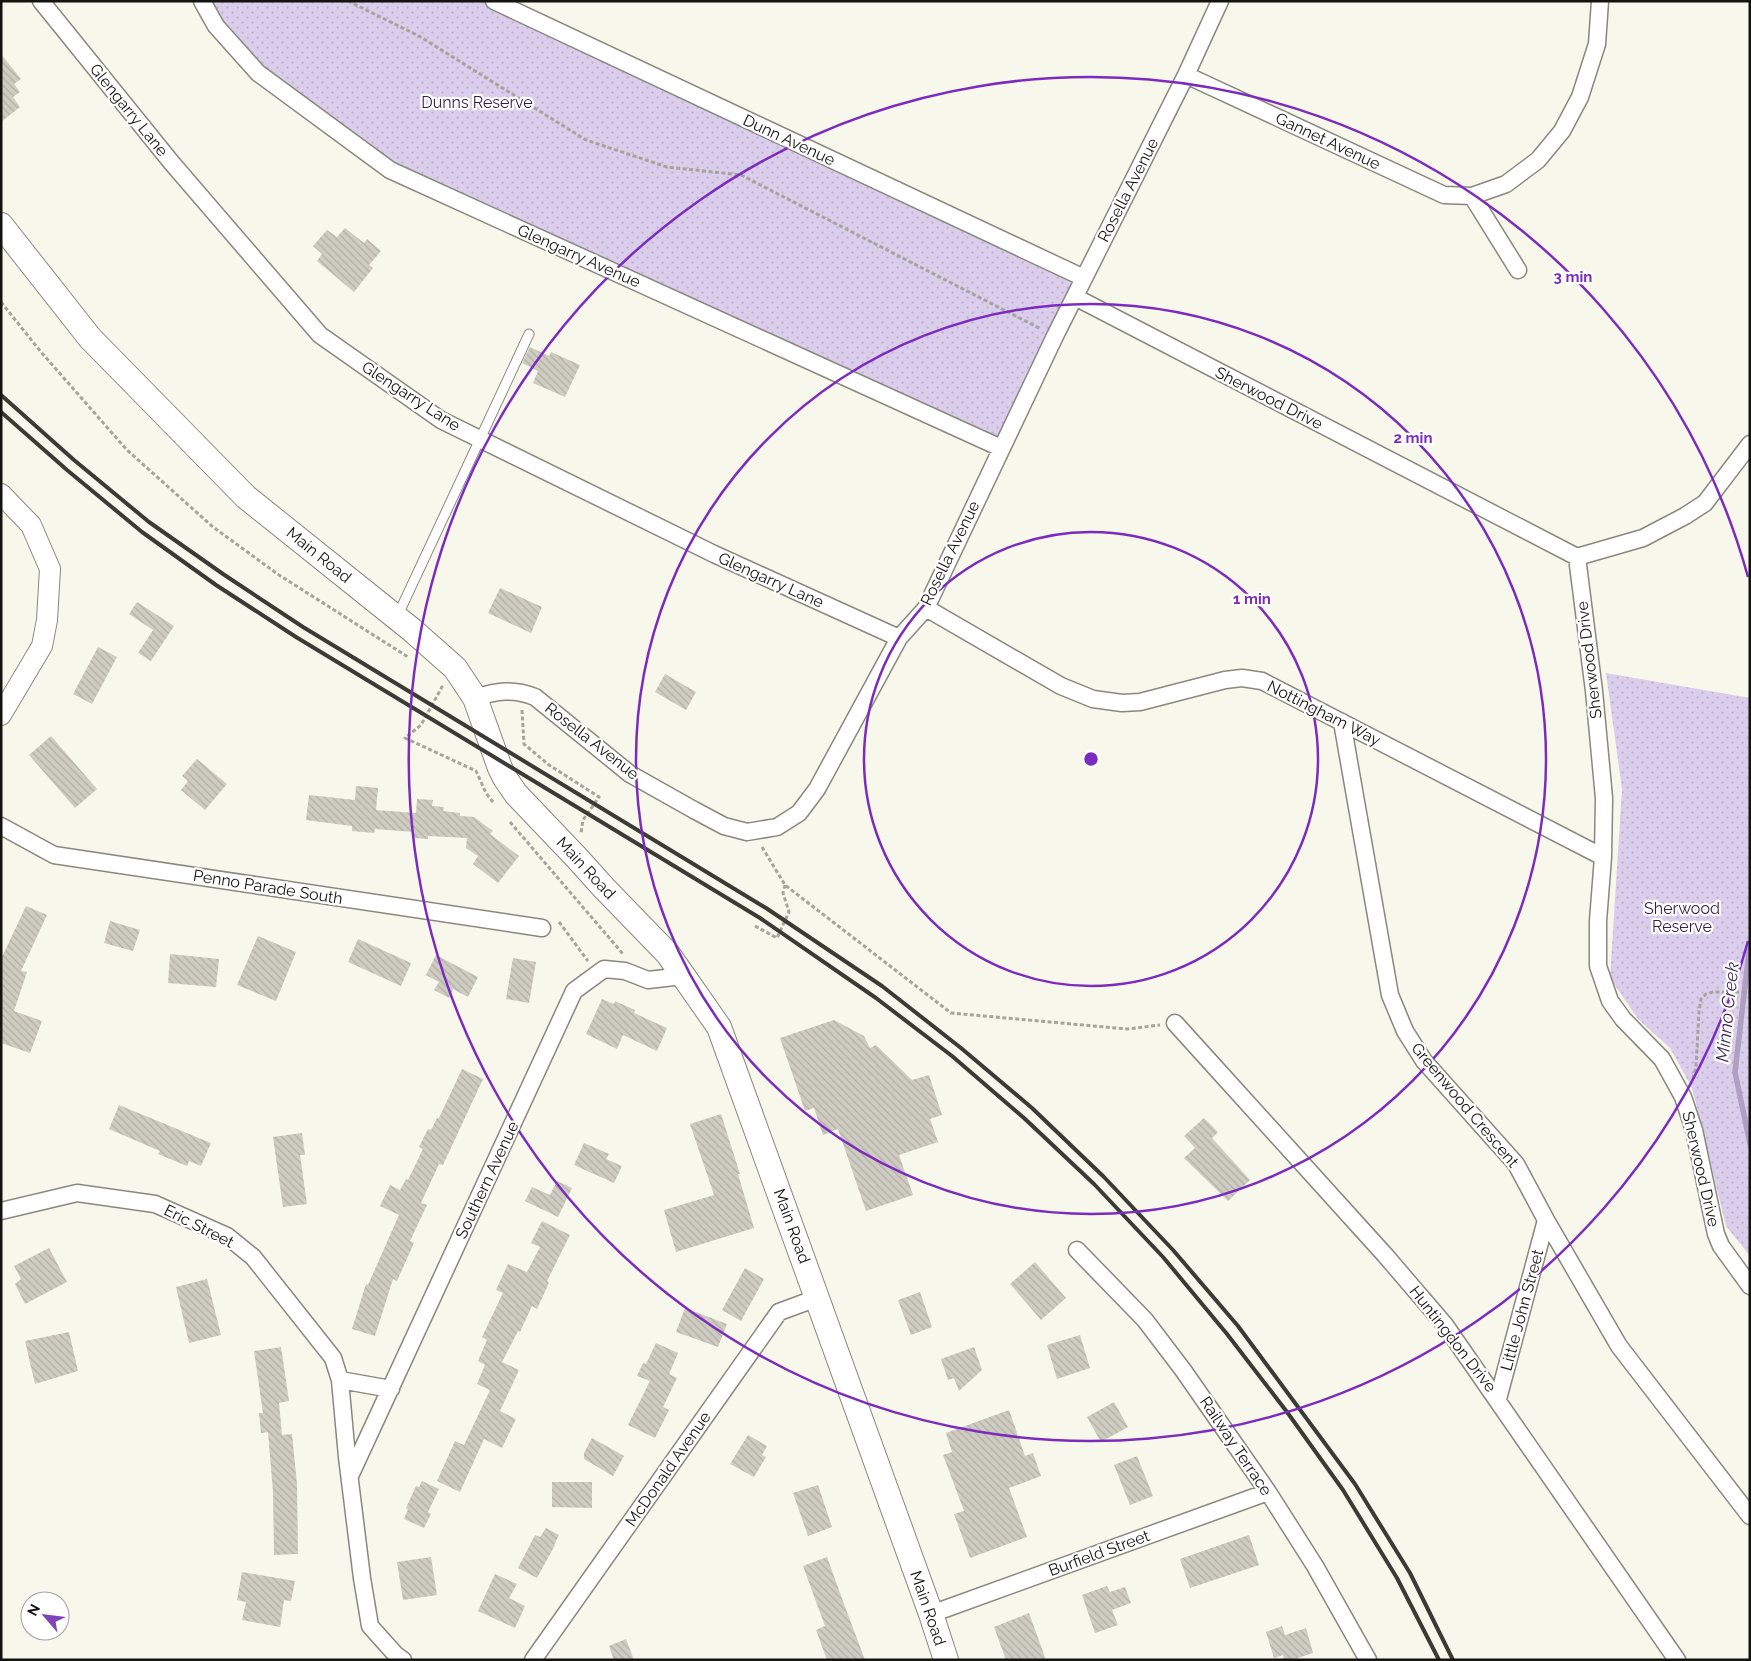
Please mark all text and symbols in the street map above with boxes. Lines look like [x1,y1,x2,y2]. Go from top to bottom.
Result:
street label: Glengarry Lane [86,60,172,160]
park label: Dunns Reserve [421,93,533,112]
street label: Gannet Avenue [1273,108,1383,174]
street label: Dunn Avenue [740,110,838,170]
street label: Rosella Avenue [1094,135,1162,245]
street label: Glengarry Avenue [515,220,643,292]
text: 3 min [1554,268,1592,286]
street label: Glengarry Lane [358,357,464,435]
street label: Sherwood Drive [1212,363,1326,433]
text: 2 min [1394,429,1432,447]
street label: Rosella Avenue [916,498,984,608]
street label: Main Road [283,523,355,587]
street label: Glengarry Lane [715,548,827,612]
text: 1 min [1233,590,1271,608]
street label: Sherwood Drive [1572,600,1606,720]
street label: Nottingham Way [1264,676,1384,750]
street label: Rosella Avenue [541,698,643,784]
centre of rings [1082,750,1100,768]
street label: Main Road [552,833,620,903]
street label: Penno Parade South [192,866,344,908]
park label: Sherwood Reserve [1644,899,1720,936]
water label: Minno Creek [1711,961,1743,1063]
street label: Greenwood Crescent [1407,1039,1523,1172]
street label: Sherwood Drive [1678,1109,1724,1229]
street label: Southern Avenue [451,1118,523,1242]
street label: Main Road [770,1186,814,1266]
street label: Eric Street [161,1200,238,1252]
street label: Little John Street [1497,1247,1548,1373]
street label: Huntingdon Drive [1406,1282,1500,1396]
street label: Railway Terrace [1196,1393,1276,1499]
street label: McDonald Avenue [621,1408,715,1530]
street label: Burfield Street [1046,1526,1153,1580]
street label: Main Road [906,1568,950,1648]
north arrow [20,1591,70,1641]
text: N [24,1601,43,1618]

